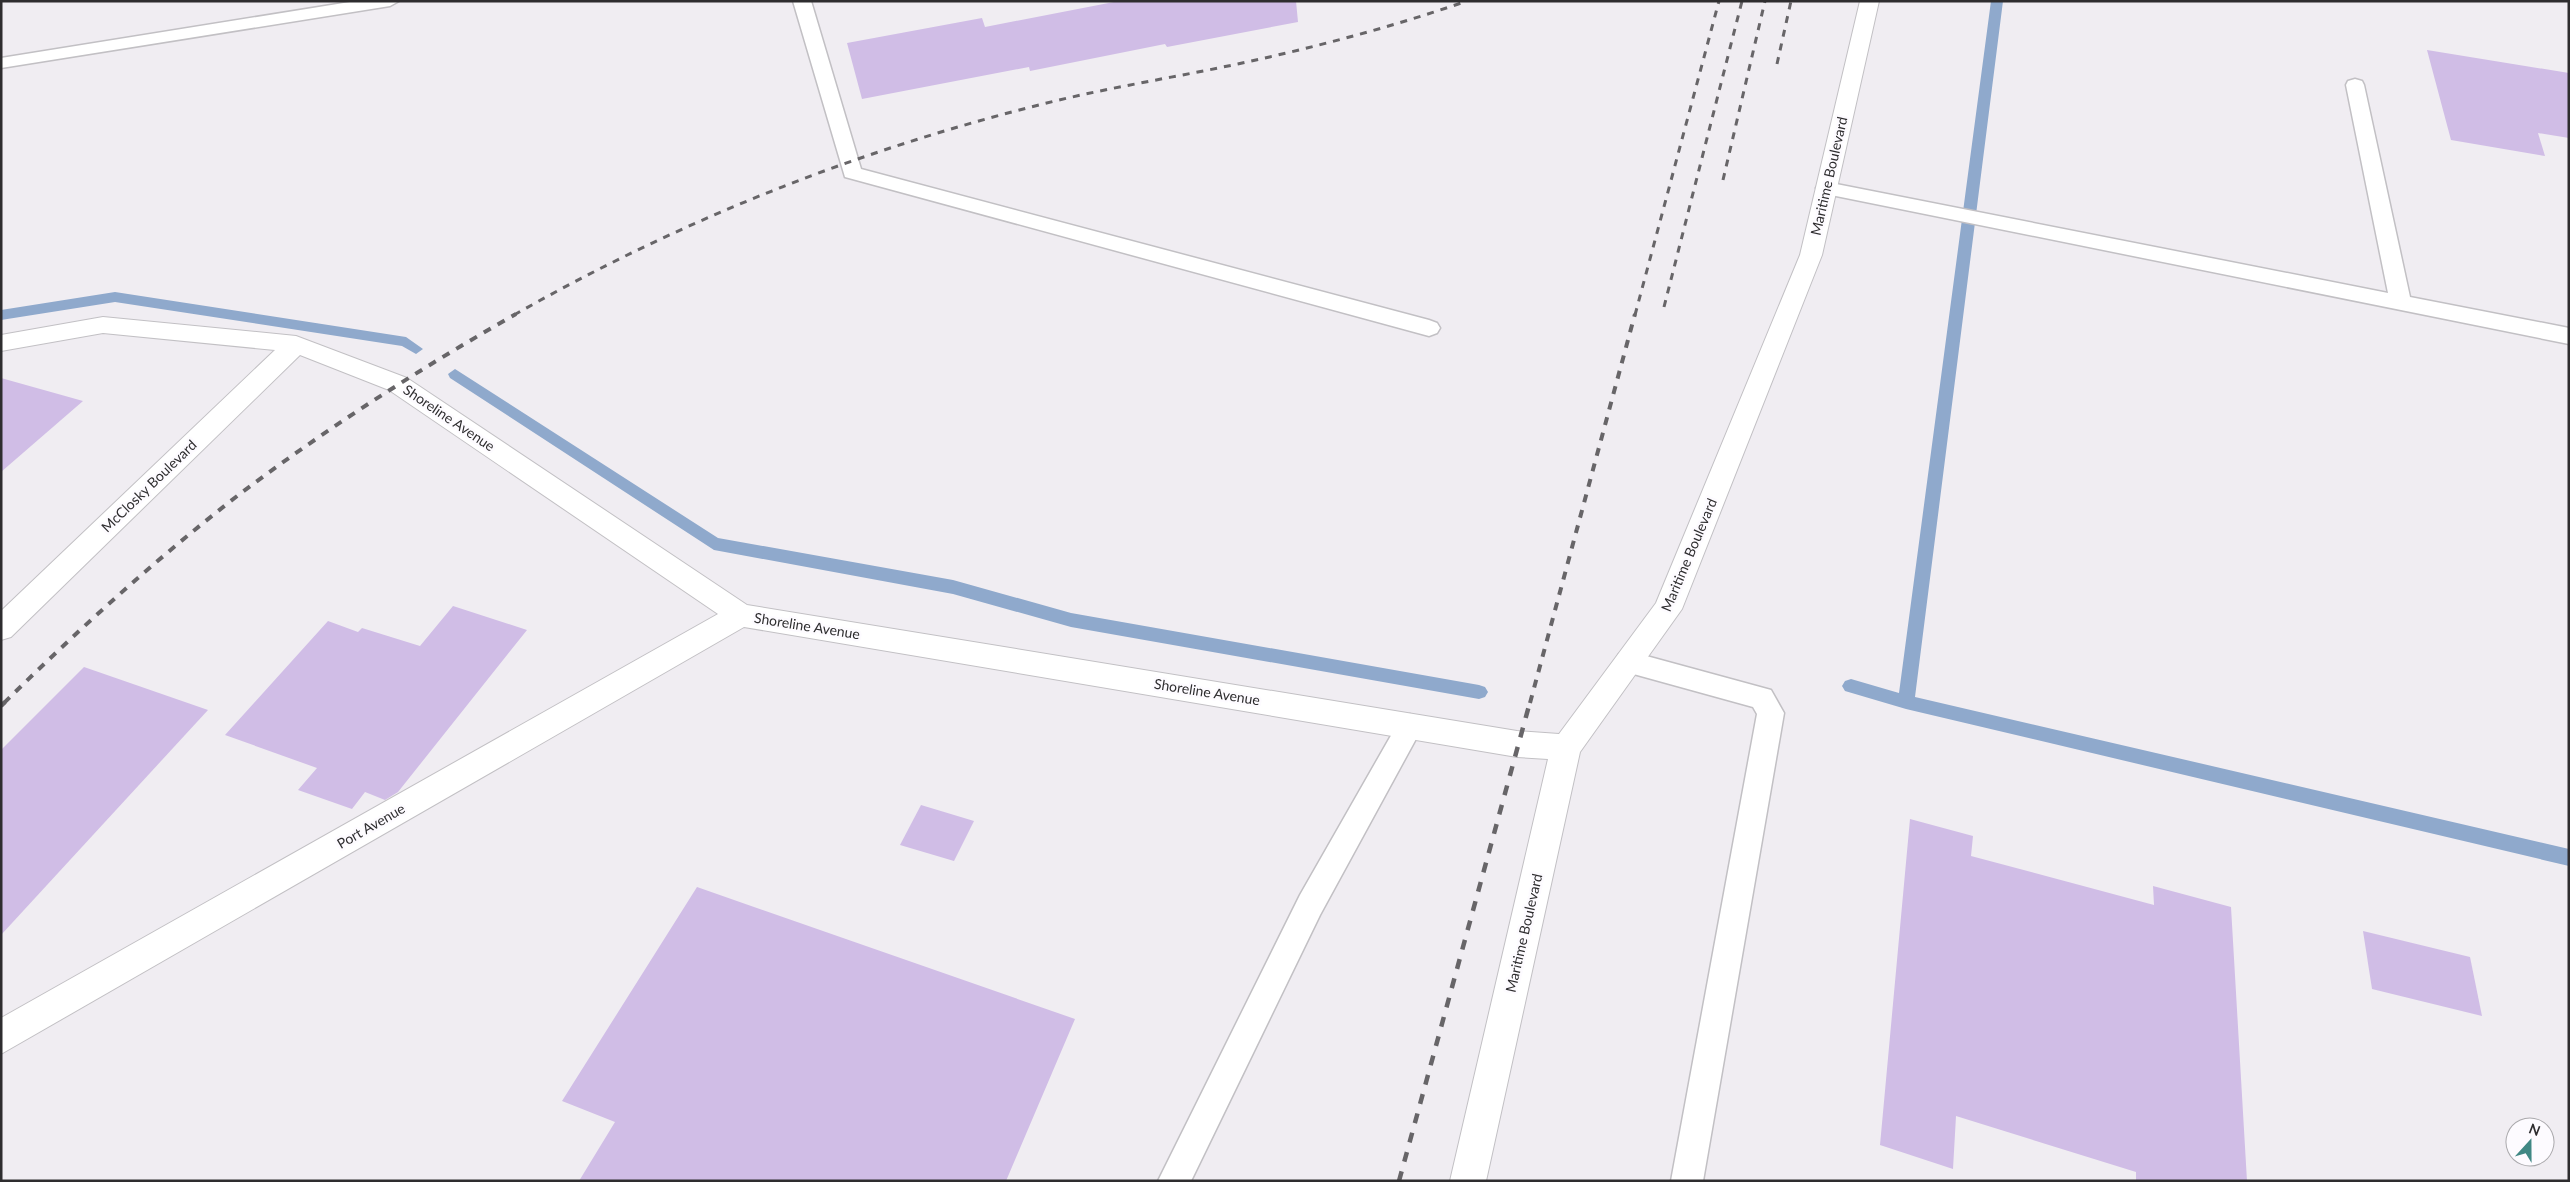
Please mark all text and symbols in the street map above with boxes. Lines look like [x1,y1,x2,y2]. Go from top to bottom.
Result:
street label: Maritime Boulevard [1807,115,1850,237]
street label: Shoreline Avenue [400,381,498,454]
street label: McClosky Boulevard [98,436,200,535]
street label: Maritime Boulevard [1657,496,1720,614]
street label: Shoreline Avenue [753,609,861,642]
street label: Shoreline Avenue [1153,675,1261,708]
street label: Port Avenue [334,799,408,852]
street label: Maritime Boulevard [1502,872,1545,994]
north arrow [2505,1117,2555,1167]
text: N [2527,1120,2543,1139]

